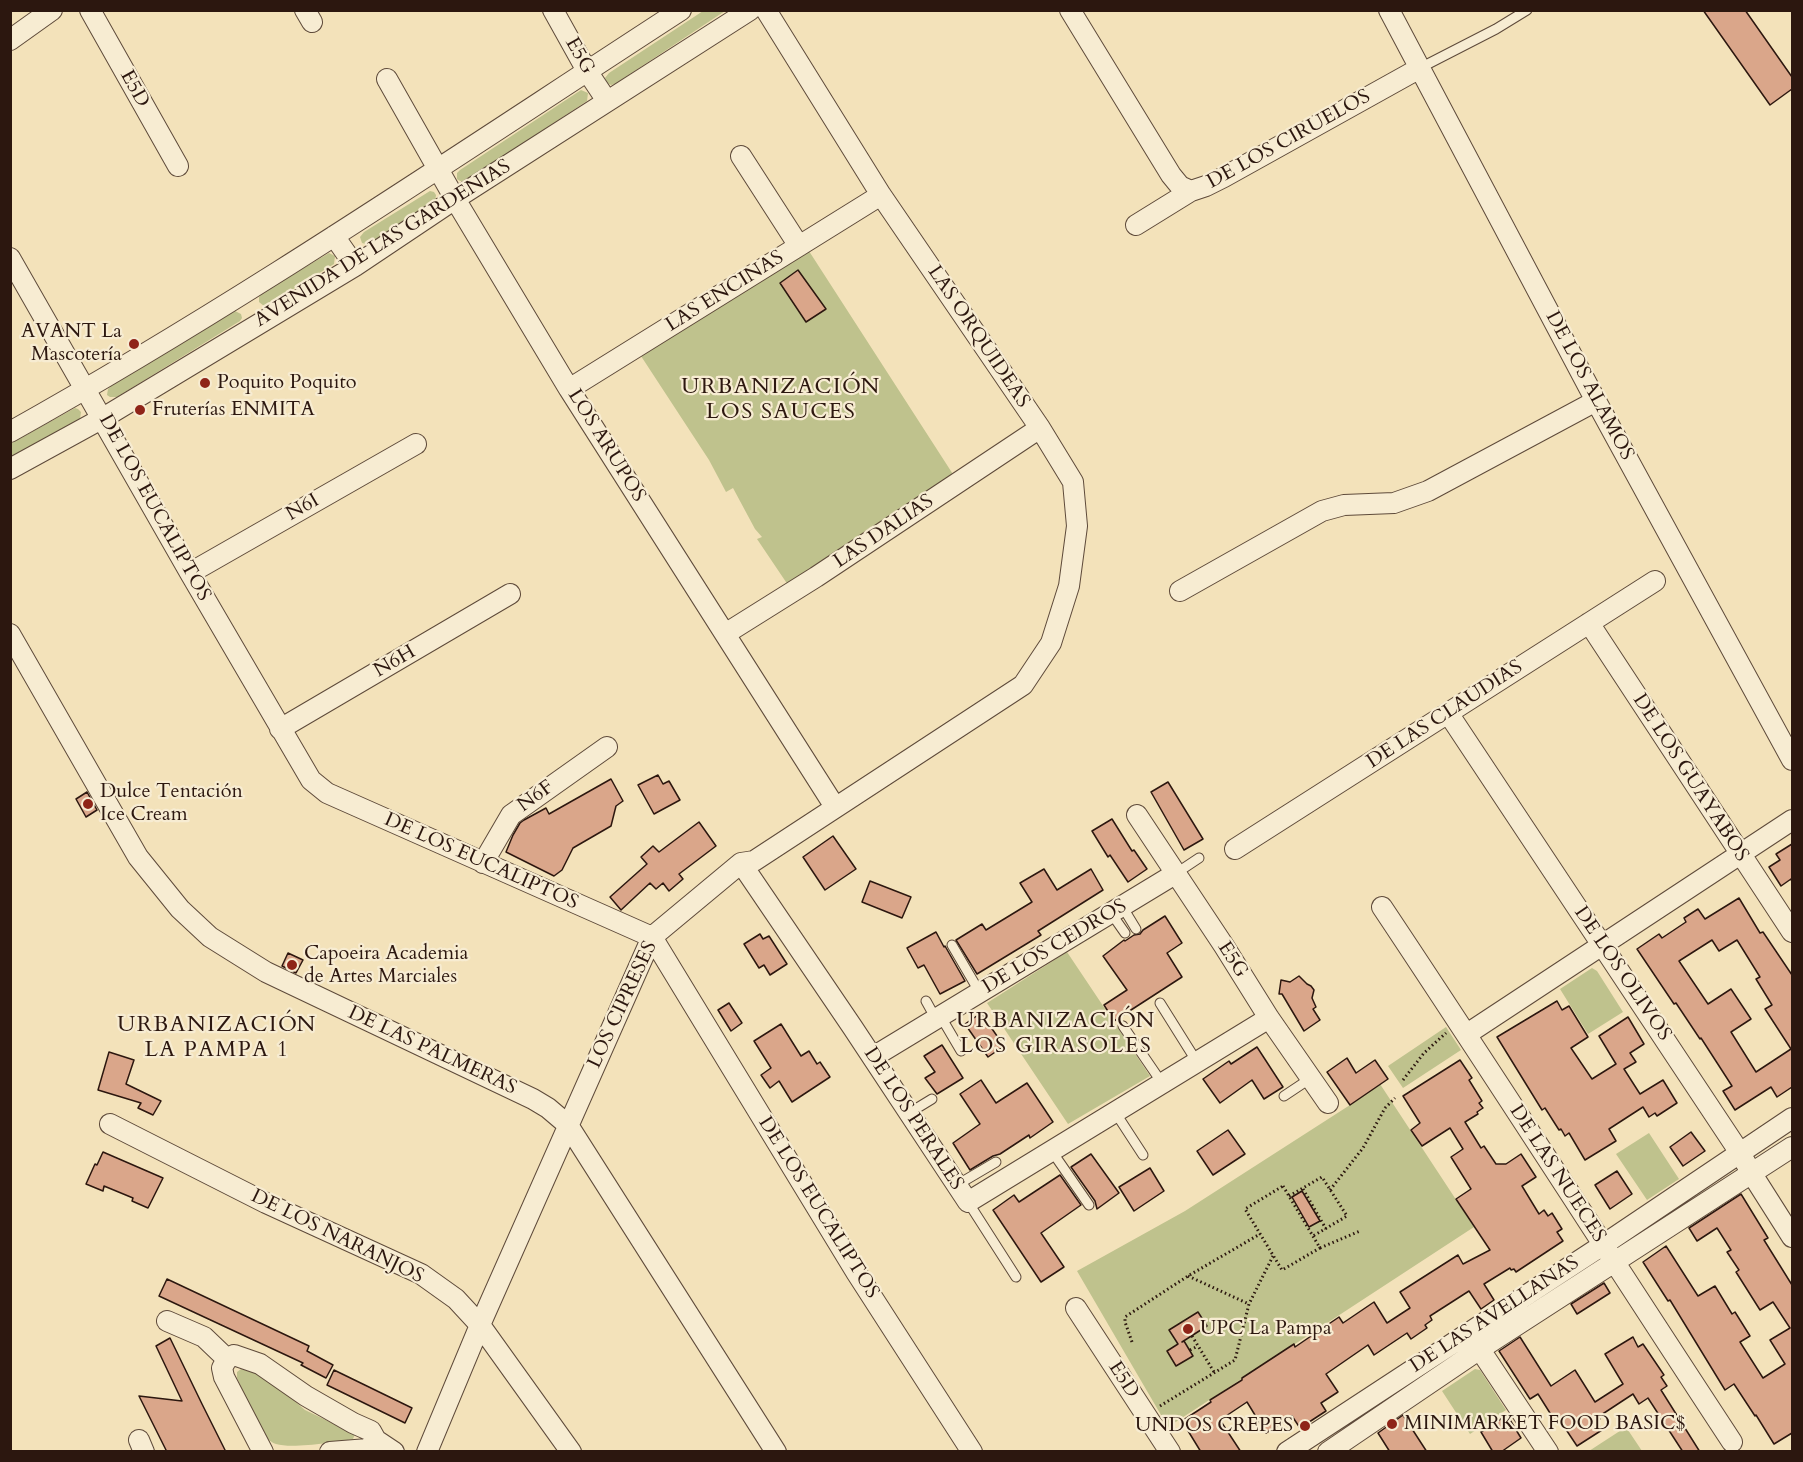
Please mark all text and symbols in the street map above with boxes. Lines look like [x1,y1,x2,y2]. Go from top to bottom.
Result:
street label: E5G [559,33,599,79]
street label: E5D [114,66,154,112]
street label: DE LOS CIRUELOS [1203,85,1375,195]
street label: AVENIDA DE LAS GARDENIAS [251,155,515,333]
street label: LAS ENCINAS [662,246,788,338]
street label: LAS ORQUIDEAS [922,261,1034,413]
street label: DE LOS ALAMOS [1540,307,1638,465]
place label: AVANT La Mascotería [21,320,122,367]
marker: AVANT La Mascotería [127,337,141,351]
place label: Poquito Poquito [217,371,357,395]
district label: URBANIZACIÓN LOS SAUCES [681,375,881,427]
marker: Poquito Poquito [198,376,212,390]
street label: LOS ARUPOS [562,385,650,507]
place label: Fruterías ENMITA [152,398,315,422]
marker: Fruterías ENMITA [133,403,147,417]
street label: DE LOS EUCALIPTOS [93,410,215,606]
street label: N6I [282,489,324,527]
street label: LAS DALIAS [829,490,939,574]
street label: N6H [370,641,420,683]
street label: DE LAS CLAUDIAS [1363,656,1527,774]
street label: DE LOS GUAYABOS [1627,690,1753,866]
street label: N6F [513,776,559,818]
place label: Dulce Tentación Ice Cream [100,780,243,827]
marker: Dulce Tentación Ice Cream [81,797,95,811]
street label: DE LOS EUCALIPTOS [380,808,582,916]
street label: DE LOS CEDROS [979,895,1131,999]
street label: DE LOS OLIVOS [1568,902,1676,1046]
street label: E5G [1211,937,1253,983]
street label: LOS CIPRESES [583,938,663,1072]
place label: Capoeira Academia de Artes Marciales [304,942,468,989]
marker: Capoeira Academia de Artes Marciales [285,958,299,972]
street label: DE LAS PALMERAS [344,1001,520,1101]
district label: URBANIZACIÓN LOS GIRASOLES [956,1009,1156,1060]
district label: URBANIZACIÓN LA PAMPA 1 [117,1013,317,1064]
street label: DE LOS PERALES [858,1043,968,1195]
street label: DE LAS NUECES [1504,1101,1610,1247]
street label: DE LOS EUCALIPTOS [752,1113,884,1303]
street label: DE LOS NARANJOS [247,1185,427,1289]
street label: DE LAS AVELLANAS [1406,1251,1584,1379]
place label: UPC La Pampa [1200,1317,1332,1341]
marker: UPC La Pampa [1181,1322,1195,1336]
street label: E5D [1102,1357,1144,1403]
place label: MINIMARKET FOOD BASIC$ [1404,1412,1686,1436]
place label: UNDOS CREPES [1135,1414,1293,1438]
marker: MINIMARKET FOOD BASIC$ [1385,1417,1399,1431]
marker: UNDOS CREPES [1298,1419,1312,1433]

